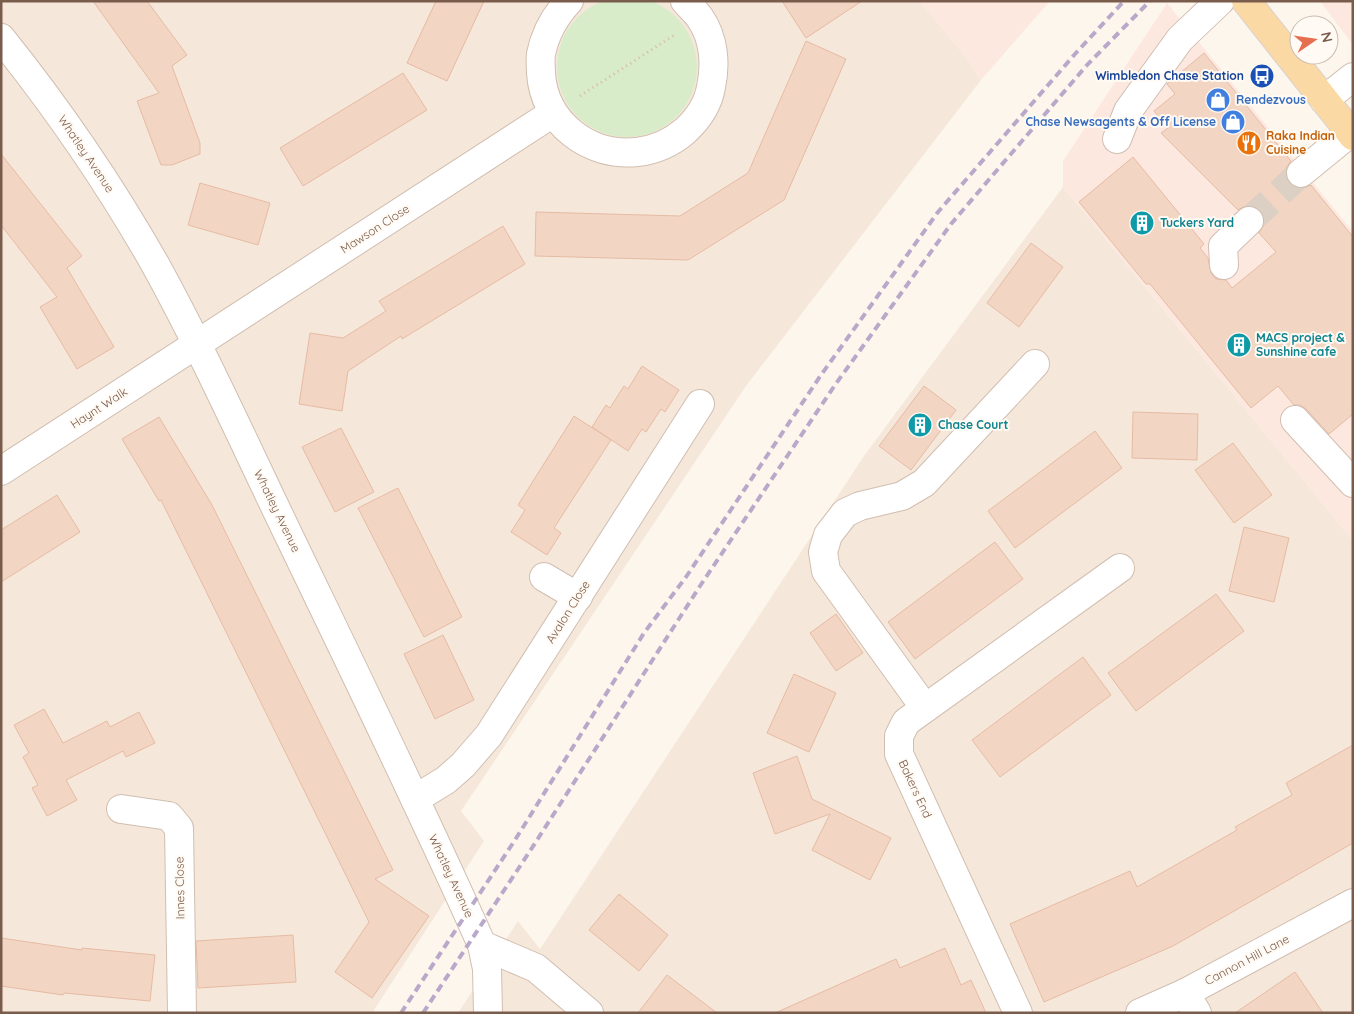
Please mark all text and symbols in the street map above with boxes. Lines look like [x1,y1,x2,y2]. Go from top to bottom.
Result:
north arrow [1289,15,1339,65]
text: N [1317,30,1337,44]
bus stop icon: Wimbledon Chase Station [1249,63,1275,89]
place label: Wimbledon Chase Station [1095,68,1244,83]
shop icon: Rendezvous [1205,87,1231,113]
place label: Rendezvous [1236,92,1306,107]
shop icon: Chase Newsagents & Off License [1220,109,1246,135]
street label: Whatley Avenue [55,112,118,195]
place label: Chase Newsagents & Off License [1026,114,1216,129]
place label: Raka Indian Cuisine [1266,128,1335,157]
restaurant icon: Raka Indian Cuisine [1236,130,1262,156]
street label: Mawson Close [337,201,412,256]
building icon: Tuckers Yard [1129,210,1155,236]
place label: Tuckers Yard [1160,215,1234,230]
place label: MACS project & Sunshine cafe [1256,330,1345,359]
building icon: MACS project & Sunshine cafe [1226,332,1252,358]
street label: Haynt Walk [67,384,130,432]
building icon: Chase Court [907,412,933,438]
place label: Chase Court [938,417,1009,432]
street label: Whatley Avenue [251,467,304,555]
street label: Avalon Close [542,577,593,646]
street label: Bakers End [895,757,935,820]
street label: Whatley Avenue [426,832,477,920]
street label: Innes Close [171,856,188,919]
street label: Cannon Hill Lane [1202,931,1292,988]

